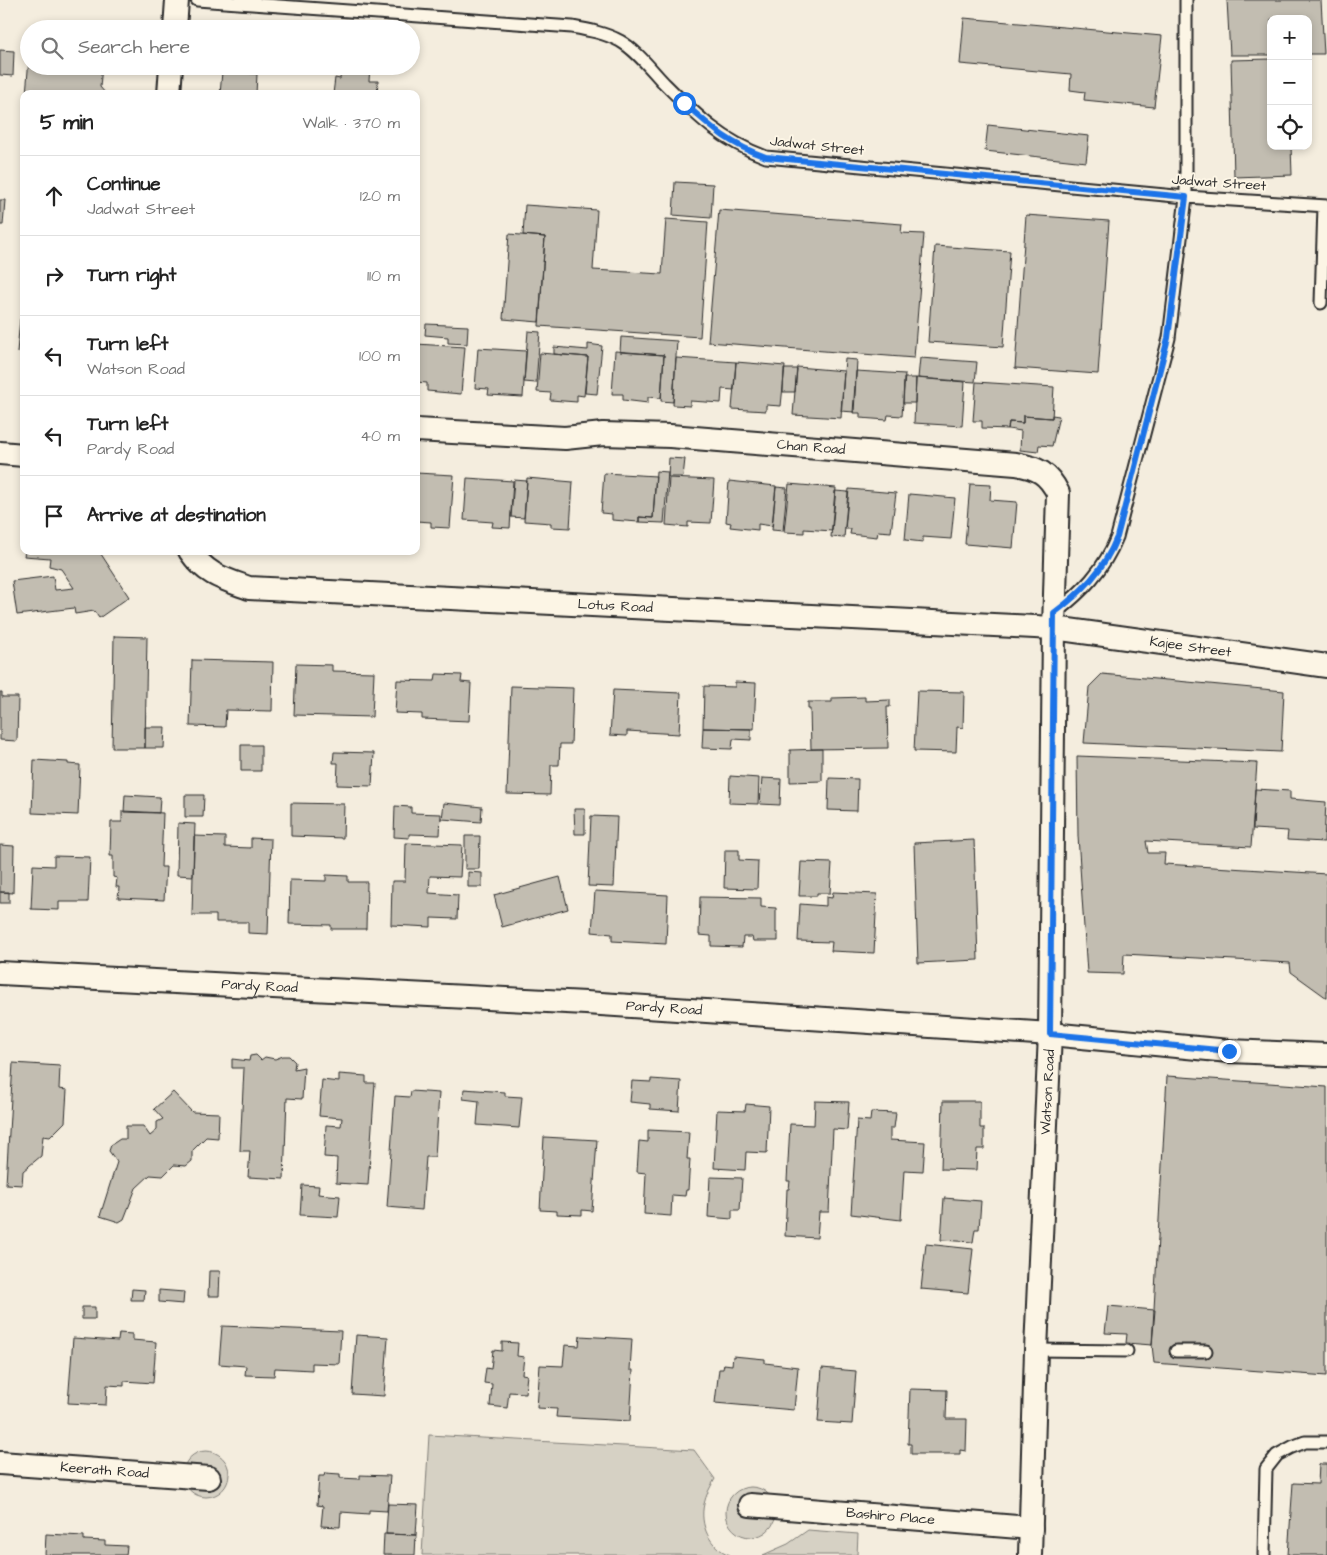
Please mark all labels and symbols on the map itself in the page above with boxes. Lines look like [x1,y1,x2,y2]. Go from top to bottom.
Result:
route start [673,92,696,115]
street label: Jadwat Street [769,131,865,161]
street label: Jadwat Street [1171,170,1267,196]
street label: Chan Road [776,435,846,460]
street label: Lotus Road [577,594,653,618]
street label: Kajee Street [1148,631,1233,663]
street label: Pardy Road [221,974,298,998]
street label: Pardy Road [625,996,703,1021]
route end [1218,1040,1241,1063]
street label: Watson Road [1036,1049,1060,1135]
street label: Keerath Road [60,1457,150,1484]
street label: Bashiro Place [845,1503,936,1530]

